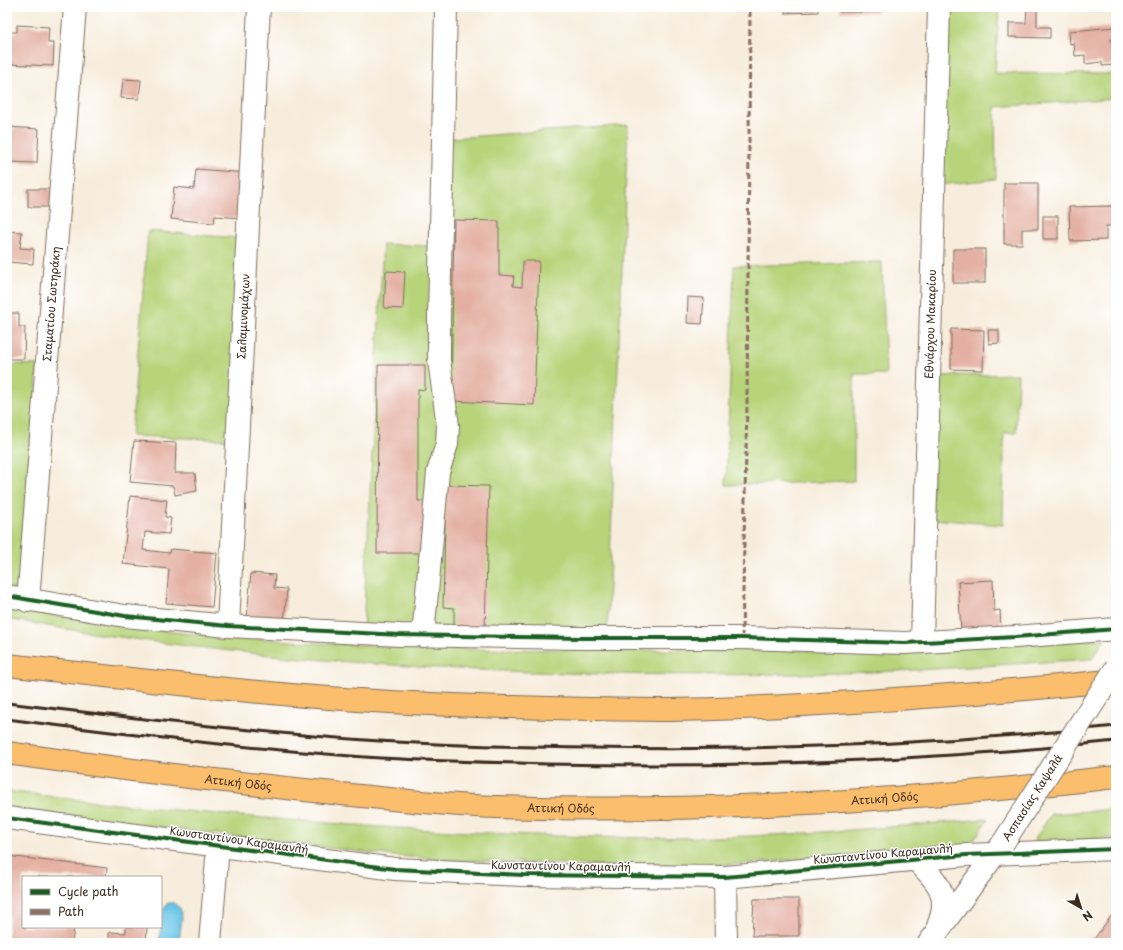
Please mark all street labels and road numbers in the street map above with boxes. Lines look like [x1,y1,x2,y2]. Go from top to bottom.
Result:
street label: Σταματίου Σωτηράκη [38,246,64,362]
street label: Εθνάρχου Μακαρίου [920,269,940,379]
street label: Σαλαμινομάχων [232,273,254,360]
street label: Ασπασίας Καψαλά [997,751,1066,844]
street label: Αττική Οδός [204,770,273,794]
street label: Αττική Οδός [850,787,919,809]
street label: Αττική Οδός [527,799,595,817]
street label: Κωνσταντίνου Καραμανλή [169,821,310,858]
street label: Κωνσταντίνου Καραμανλή [813,839,953,868]
street label: Κωνσταντίνου Καραμανλή [491,856,631,875]

